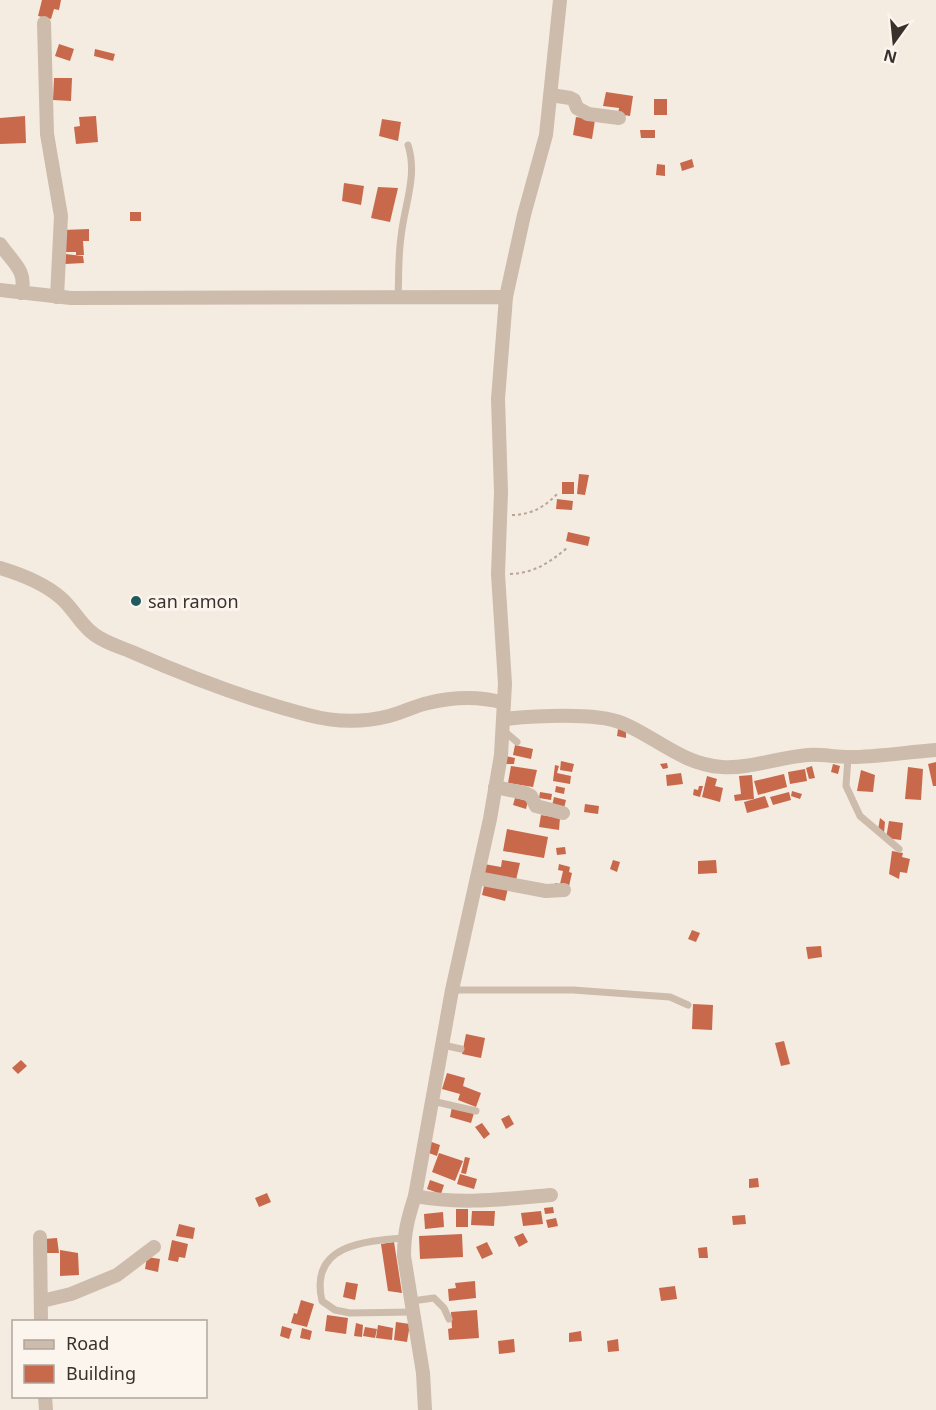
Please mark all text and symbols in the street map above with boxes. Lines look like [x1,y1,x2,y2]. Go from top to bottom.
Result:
north arrow [864,12,924,72]
text: N [881,44,899,69]
place label: san ramon [148,589,239,613]
marker: san ramon [129,594,143,608]
legend [12,1320,207,1398]
text: Road [66,1331,109,1355]
text: Building [66,1361,136,1385]

